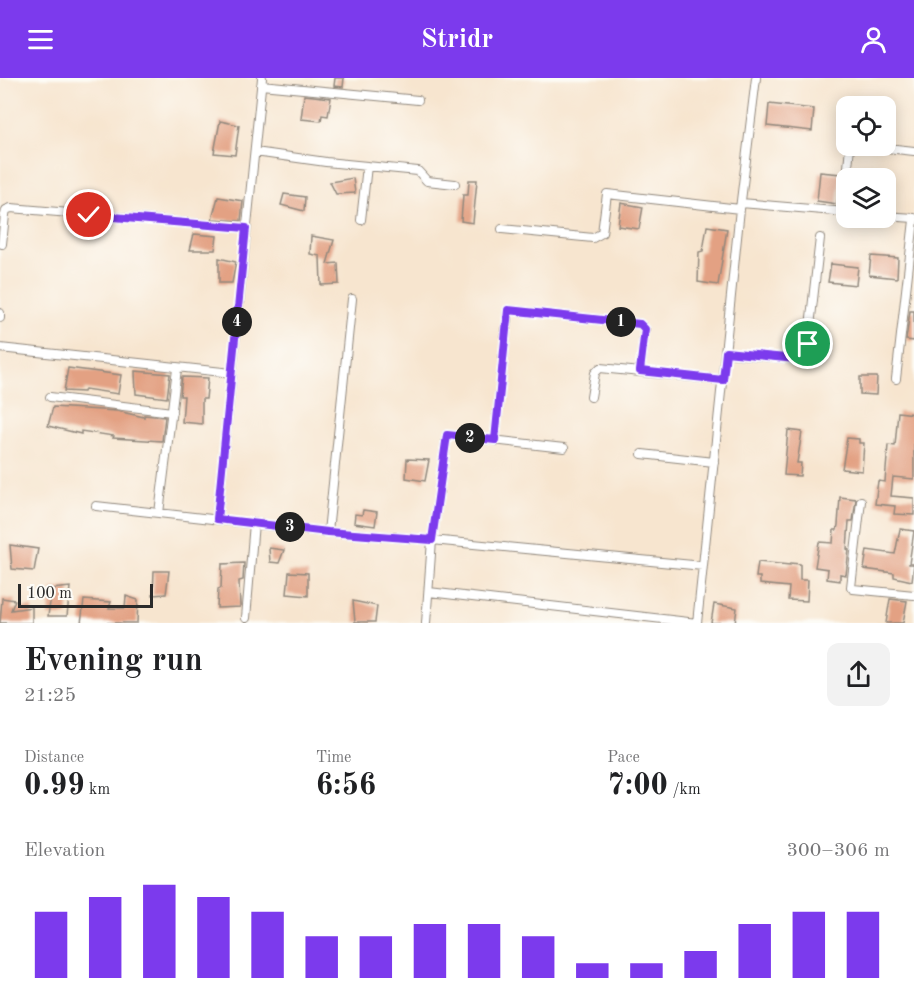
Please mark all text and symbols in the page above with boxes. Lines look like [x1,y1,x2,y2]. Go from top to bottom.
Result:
icon: menu [24,23,57,56]
icon: person [857,23,890,56]
text: Stridr [421,26,493,53]
map controls [836,96,896,228]
button: locate [836,96,896,156]
button: layers [836,168,896,228]
pin [63,189,114,240]
icon: check [72,198,105,231]
pin: 4 [222,307,252,337]
pin: 1 [606,307,636,337]
text: 4 [232,314,242,330]
text: 1 [616,314,626,330]
pin [782,318,833,369]
icon: arrive [791,327,824,360]
pin: 2 [455,423,485,453]
text: 2 [465,430,475,446]
pin: 3 [275,512,305,542]
text: 3 [285,519,295,535]
scale bar [18,581,153,608]
text: 100 m [27,586,72,602]
button: share [827,643,890,706]
text: Evening run [24,645,203,678]
text: 21:25 [24,686,76,706]
text: Distance [24,750,84,766]
text: Time [316,750,351,766]
text: Pace [607,750,640,766]
text: 0.99 [24,771,85,801]
text: 6:56 [316,771,376,801]
text: 7:00 [607,771,668,801]
text: km [85,782,110,798]
text: /km [668,782,701,798]
text: Elevation [24,841,105,861]
text: 300–306 m [787,841,890,861]

